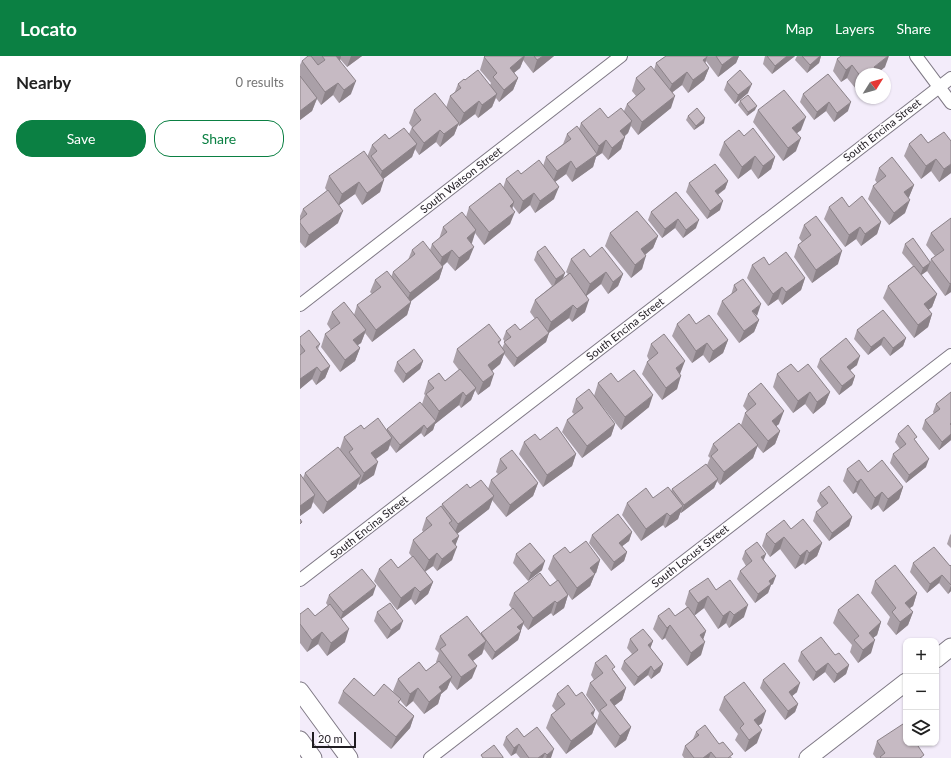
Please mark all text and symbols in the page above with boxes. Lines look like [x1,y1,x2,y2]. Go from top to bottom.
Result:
text: Locato [20,17,77,40]
text: Map [785,20,813,37]
text: Layers [835,20,875,37]
text: Share [897,20,931,37]
north arrow [855,68,891,104]
text: Nearby [16,72,71,93]
text: 0 results [236,74,284,90]
street label: South Encina Street [840,95,923,164]
button: Save [16,120,146,157]
button: Share [154,120,284,157]
street label: South Watson Street [417,144,504,216]
street label: South Encina Street [583,294,666,363]
street label: South Encina Street [327,492,410,561]
street label: South Locust Street [648,521,731,590]
map controls [903,638,939,746]
button: + [903,638,939,674]
button: − [903,674,939,710]
button: layers [903,710,939,746]
scale bar [312,730,356,749]
text: 20 m [318,732,343,745]

